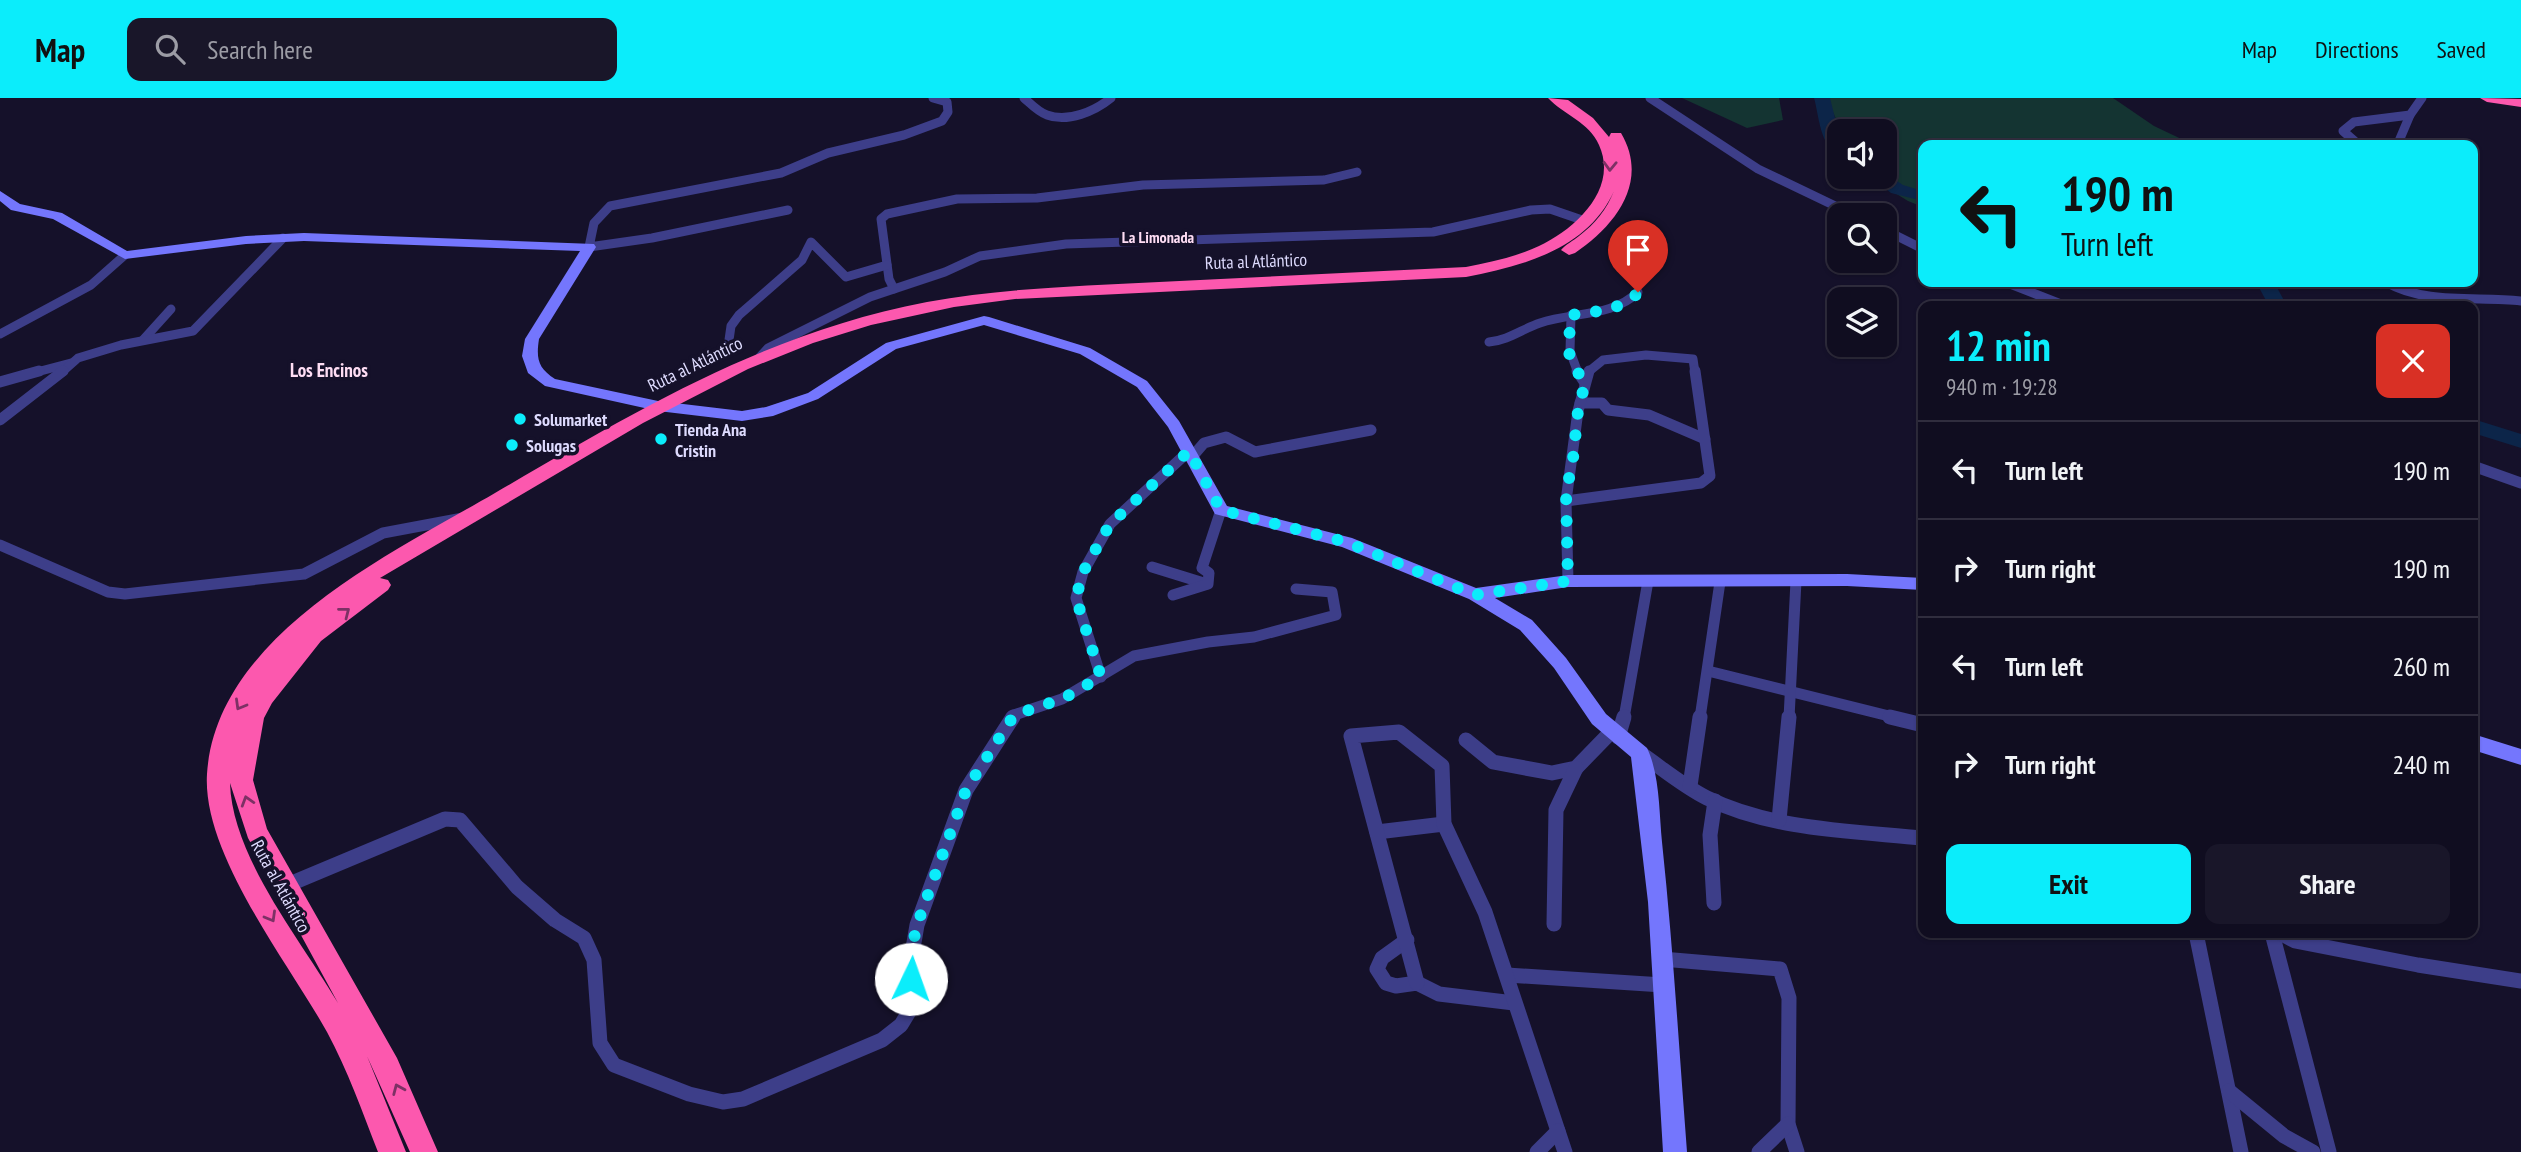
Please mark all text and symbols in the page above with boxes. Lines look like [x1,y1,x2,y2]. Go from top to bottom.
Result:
search box [127,18,617,81]
text: Map [35,28,85,71]
icon: search [151,30,189,68]
text: Search here [207,33,313,66]
text: Map [2242,34,2277,65]
text: Directions [2315,34,2399,65]
text: Saved [2437,34,2486,65]
map controls [1827,119,1897,357]
button: sound [1827,119,1897,189]
one-way arrow [1602,161,1617,172]
text: 190 m [2061,161,2174,225]
icon: left [1946,168,2037,259]
button: search [1827,203,1897,273]
pin [1608,220,1668,292]
text: Turn left [2061,223,2153,265]
district label: La Limonada [1122,227,1195,247]
icon: arrive [1619,231,1657,269]
street label: Ruta al Atlántico [1204,248,1308,274]
button: layers [1827,287,1897,357]
text: 12 min [1946,318,2051,373]
button: close [2376,324,2450,398]
street label: Ruta al Atlántico [644,331,746,397]
district label: Los Encinos [290,358,368,382]
text: 940 m · 19:28 [1946,372,2058,401]
place label: Solumarket [534,408,608,431]
marker: Solumarket [512,411,528,427]
place label: Tienda Ana Cristin [675,418,746,462]
marker: Tienda Ana Cristin [653,431,669,447]
place label: Solugas [526,434,576,457]
marker: Solugas [504,437,520,453]
icon: left [1946,451,1984,489]
text: Turn left [2005,454,2083,487]
text: 190 m [2392,454,2450,487]
icon: right [1946,549,1984,587]
text: Turn right [2005,552,2096,585]
text: 190 m [2392,552,2450,585]
one-way arrow [337,607,349,620]
icon: left [1946,647,1984,685]
text: Turn left [2005,650,2083,683]
text: 260 m [2392,650,2450,683]
one-way arrow [235,698,248,711]
icon: right [1946,745,1984,783]
text: Turn right [2005,748,2096,781]
text: 240 m [2392,748,2450,781]
one-way arrow [241,796,256,808]
street label: Ruta al Atlántico [246,836,316,937]
button: Exit [1946,844,2191,924]
button: Share [2205,844,2450,924]
one-way arrow [263,909,276,922]
position arrow [874,942,948,1016]
one-way arrow [392,1084,406,1096]

